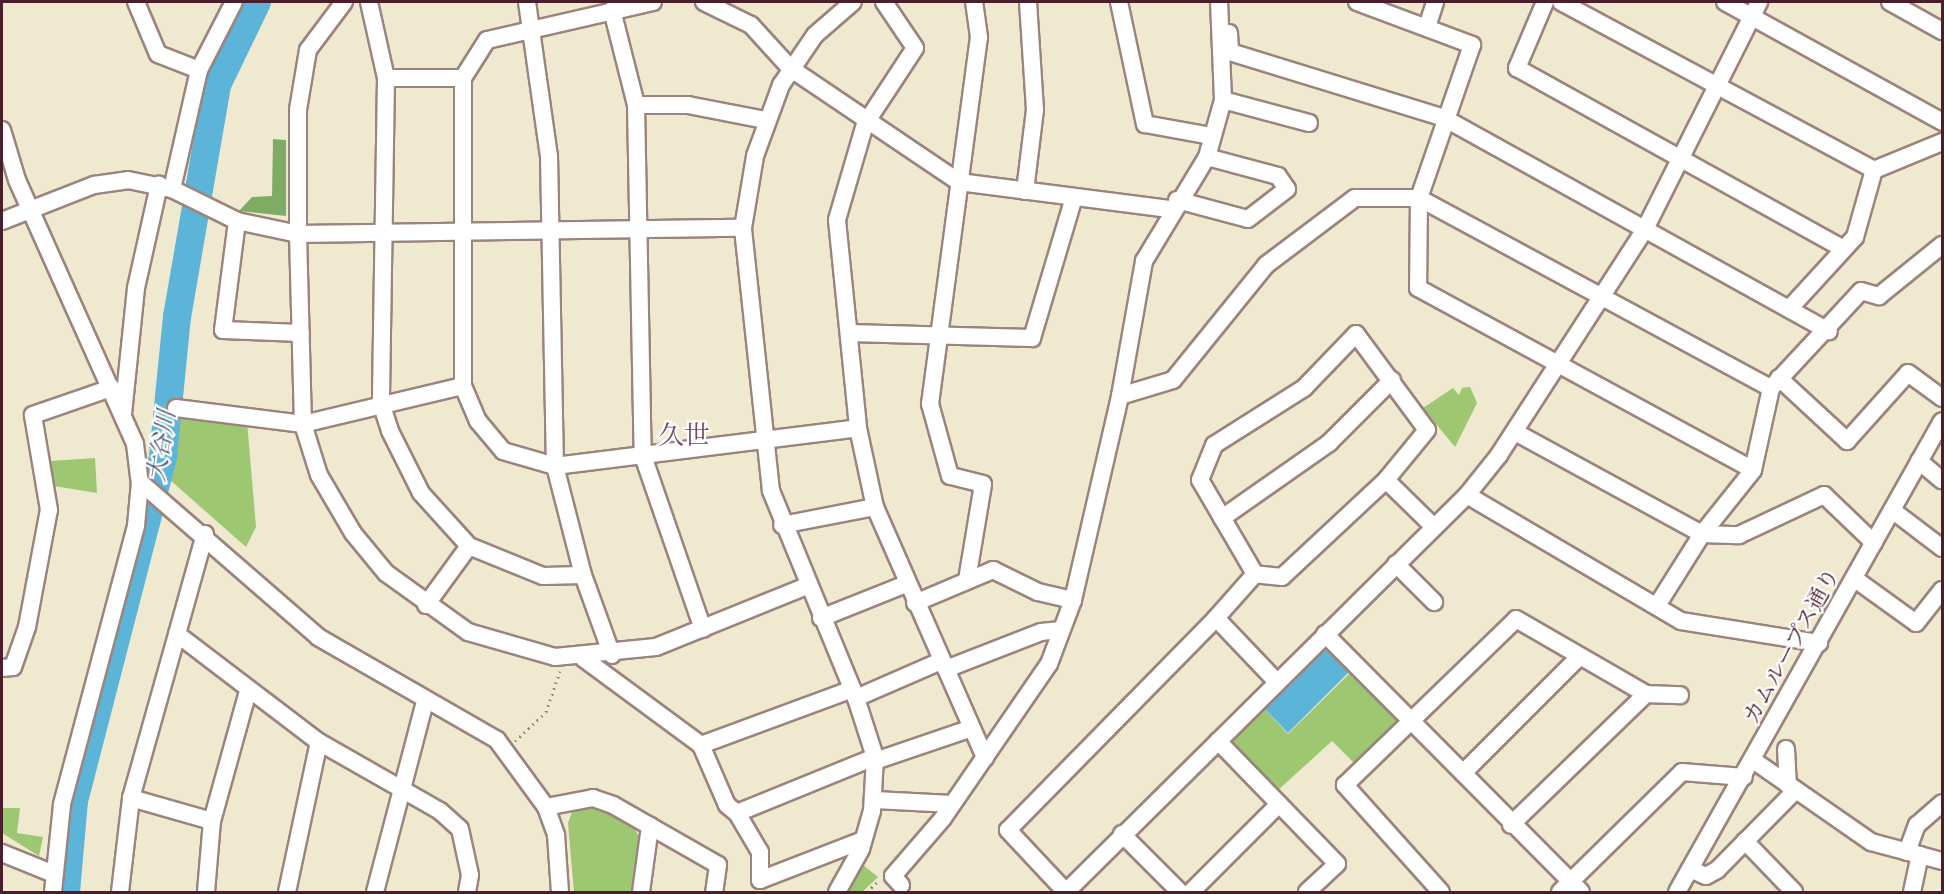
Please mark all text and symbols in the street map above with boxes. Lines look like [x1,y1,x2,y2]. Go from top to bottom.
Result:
water label: 大谷川 [141,408,181,484]
district label: 久世 [658,420,710,452]
street label: カムループス通り [1737,563,1845,729]

